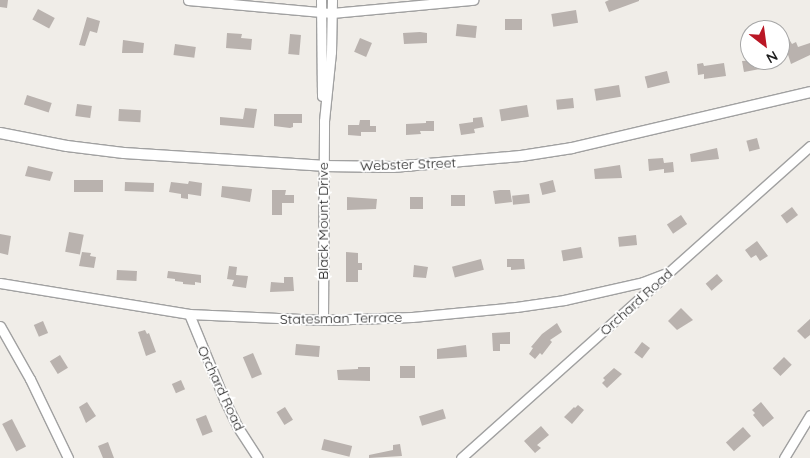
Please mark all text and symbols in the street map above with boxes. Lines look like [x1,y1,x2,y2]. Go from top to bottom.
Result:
north arrow [740,20,790,70]
text: N [763,47,781,67]
street label: Webster Street [360,154,456,174]
street label: Black Mount Drive [315,162,331,280]
street label: Orchard Road [596,265,676,339]
street label: Statesman Terrace [280,309,402,327]
street label: Orchard Road [194,343,248,433]

